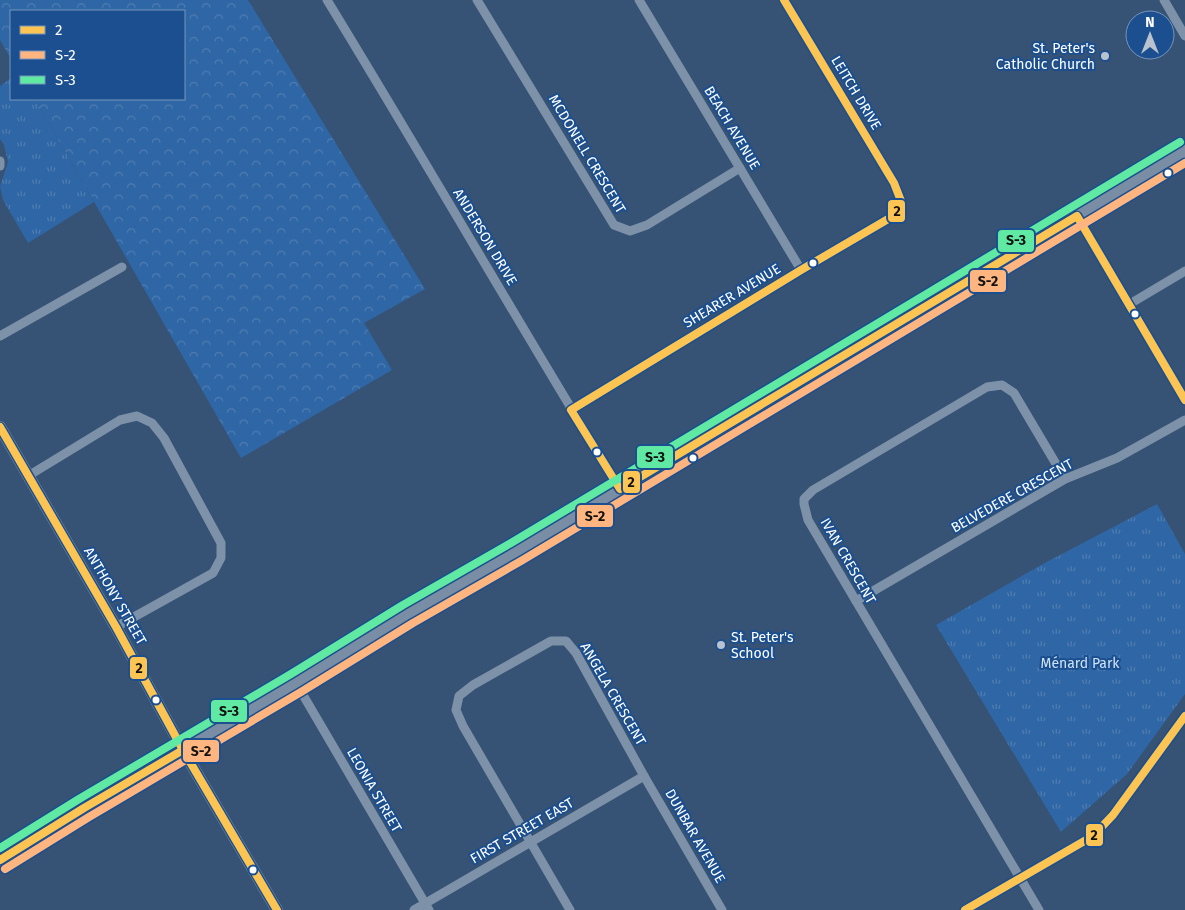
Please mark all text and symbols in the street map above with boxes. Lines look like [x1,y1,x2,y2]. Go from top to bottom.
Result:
legend [10,10,185,100]
north arrow [1125,10,1175,60]
text: N [1145,14,1155,31]
text: 2 [55,21,62,39]
place label: St. Peter's Catholic Church [996,40,1095,73]
text: S-2 [55,46,76,64]
marker: St. Peter's Catholic Church [1099,50,1111,62]
street label: LEITCH DRIVE [827,53,885,133]
text: S-3 [55,71,76,89]
street label: BEACH AVENUE [700,83,764,173]
street label: MCDONELL CRESCENT [545,92,630,217]
unlabelled marker [1163,168,1173,178]
street label: ANDERSON DRIVE [449,185,521,289]
line badge: 2 [887,199,906,223]
text: 2 [893,203,901,220]
line badge: S-3 [997,229,1035,253]
text: S-3 [1006,232,1026,249]
unlabelled marker [808,258,818,268]
street label: SHEARER AVENUE [680,260,784,332]
line badge: S-2 [969,269,1007,293]
text: S-2 [978,273,998,290]
unlabelled marker [1130,309,1140,319]
line badge: S-3 [636,445,674,469]
unlabelled marker [592,447,602,457]
text: S-3 [645,449,665,466]
unlabelled marker [688,453,698,463]
street label: BELVEDERE CRESCENT [948,455,1077,537]
line badge: 2 [622,470,641,494]
text: 2 [627,474,635,491]
line badge: S-2 [576,504,614,528]
text: S-2 [585,508,605,525]
street label: IVAN CRESCENT [817,515,880,608]
street label: ANTHONY STREET [80,544,150,649]
place label: St. Peter's School [731,629,794,662]
marker: St. Peter's School [715,639,727,651]
street label: ANGELA CRESCENT [577,640,650,749]
park label: Ménard Park [1041,655,1120,672]
line badge: 2 [129,656,148,680]
text: 2 [135,660,143,677]
unlabelled marker [151,695,161,705]
line badge: S-3 [210,699,248,723]
text: S-3 [219,703,239,720]
line badge: S-2 [182,739,220,763]
text: S-2 [191,743,211,760]
street label: LEONIA STREET [343,745,405,836]
street label: DUNBAR AVENUE [661,786,729,886]
street label: FIRST STREET EAST [467,794,577,868]
line badge: 2 [1085,823,1104,847]
text: 2 [1090,827,1098,844]
unlabelled marker [248,865,258,875]

